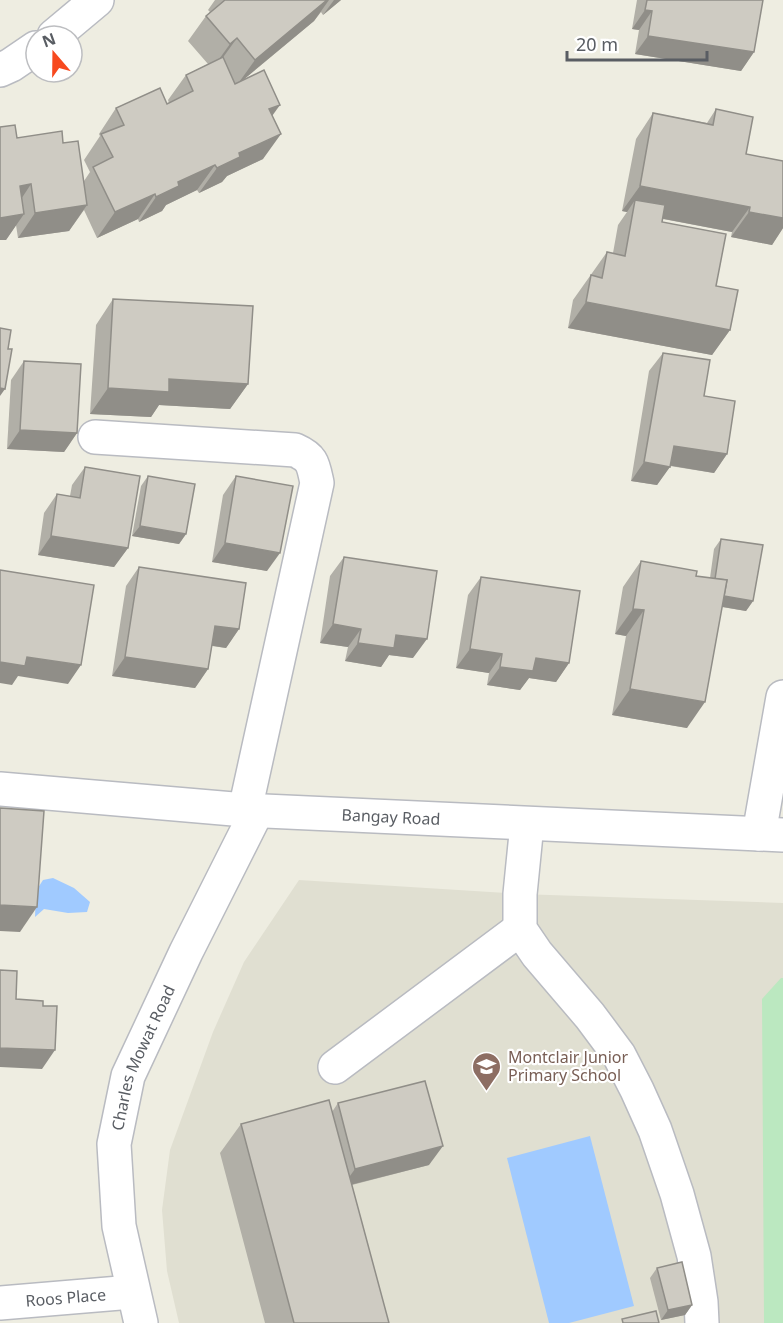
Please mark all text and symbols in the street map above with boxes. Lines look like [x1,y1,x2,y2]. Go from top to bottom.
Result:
north arrow [24,24,84,84]
scale bar [567,24,706,62]
text: N [39,27,59,52]
text: 20 m [576,32,618,56]
street label: Bangay Road [341,803,441,830]
street label: Charles Mowat Road [106,981,180,1132]
place label: Montclair Junior Primary School [508,1046,628,1086]
school or university icon: Montclair Junior Primary School [471,1050,503,1092]
street label: Roos Place [25,1283,107,1312]

